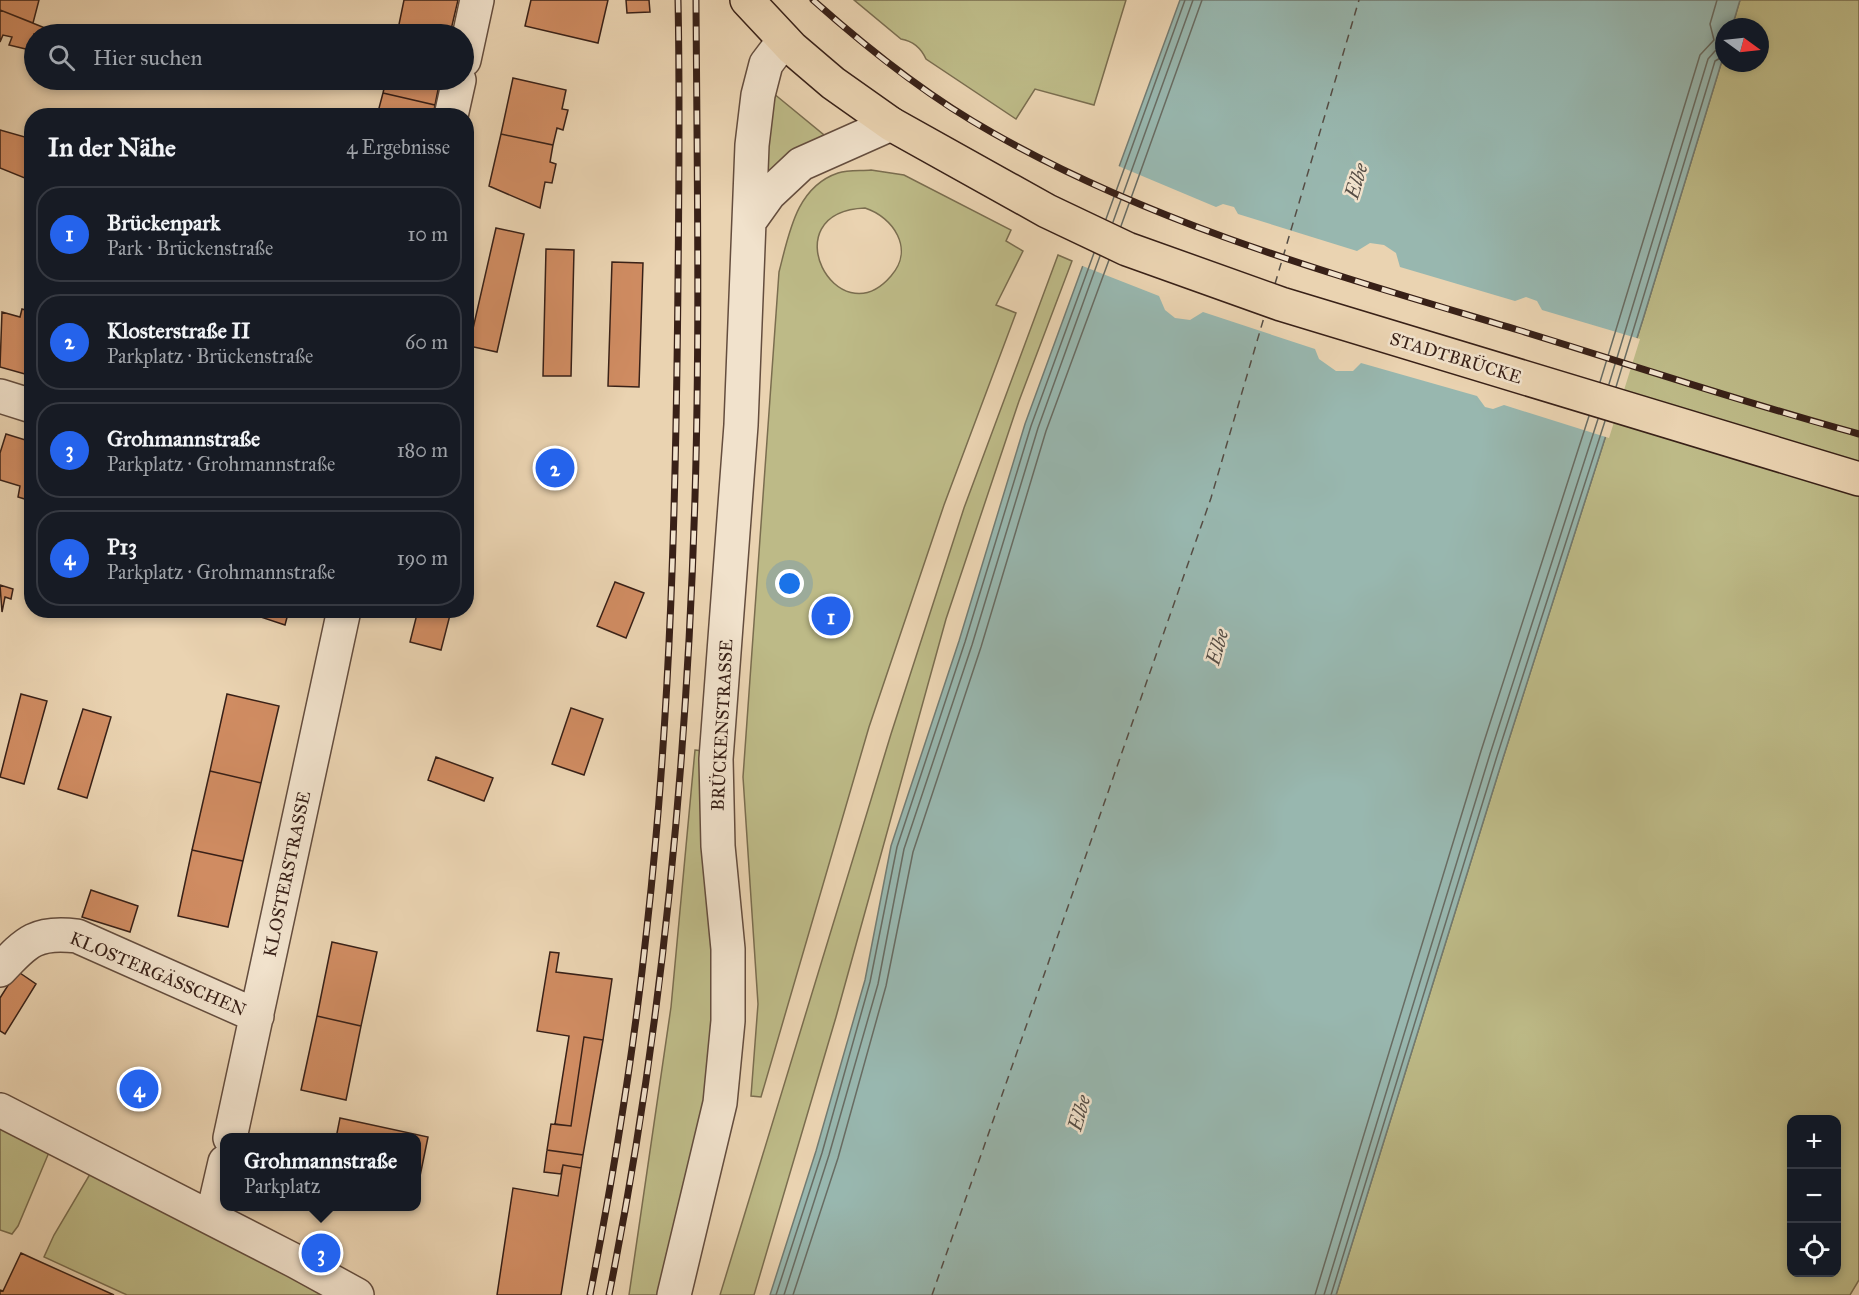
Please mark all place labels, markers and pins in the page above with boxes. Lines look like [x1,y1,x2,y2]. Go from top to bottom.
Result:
pin: 2 [536,446,574,490]
pin: 1 [812,594,850,638]
pin: 4 [120,1066,158,1112]
pin: 3 [302,1230,340,1276]

